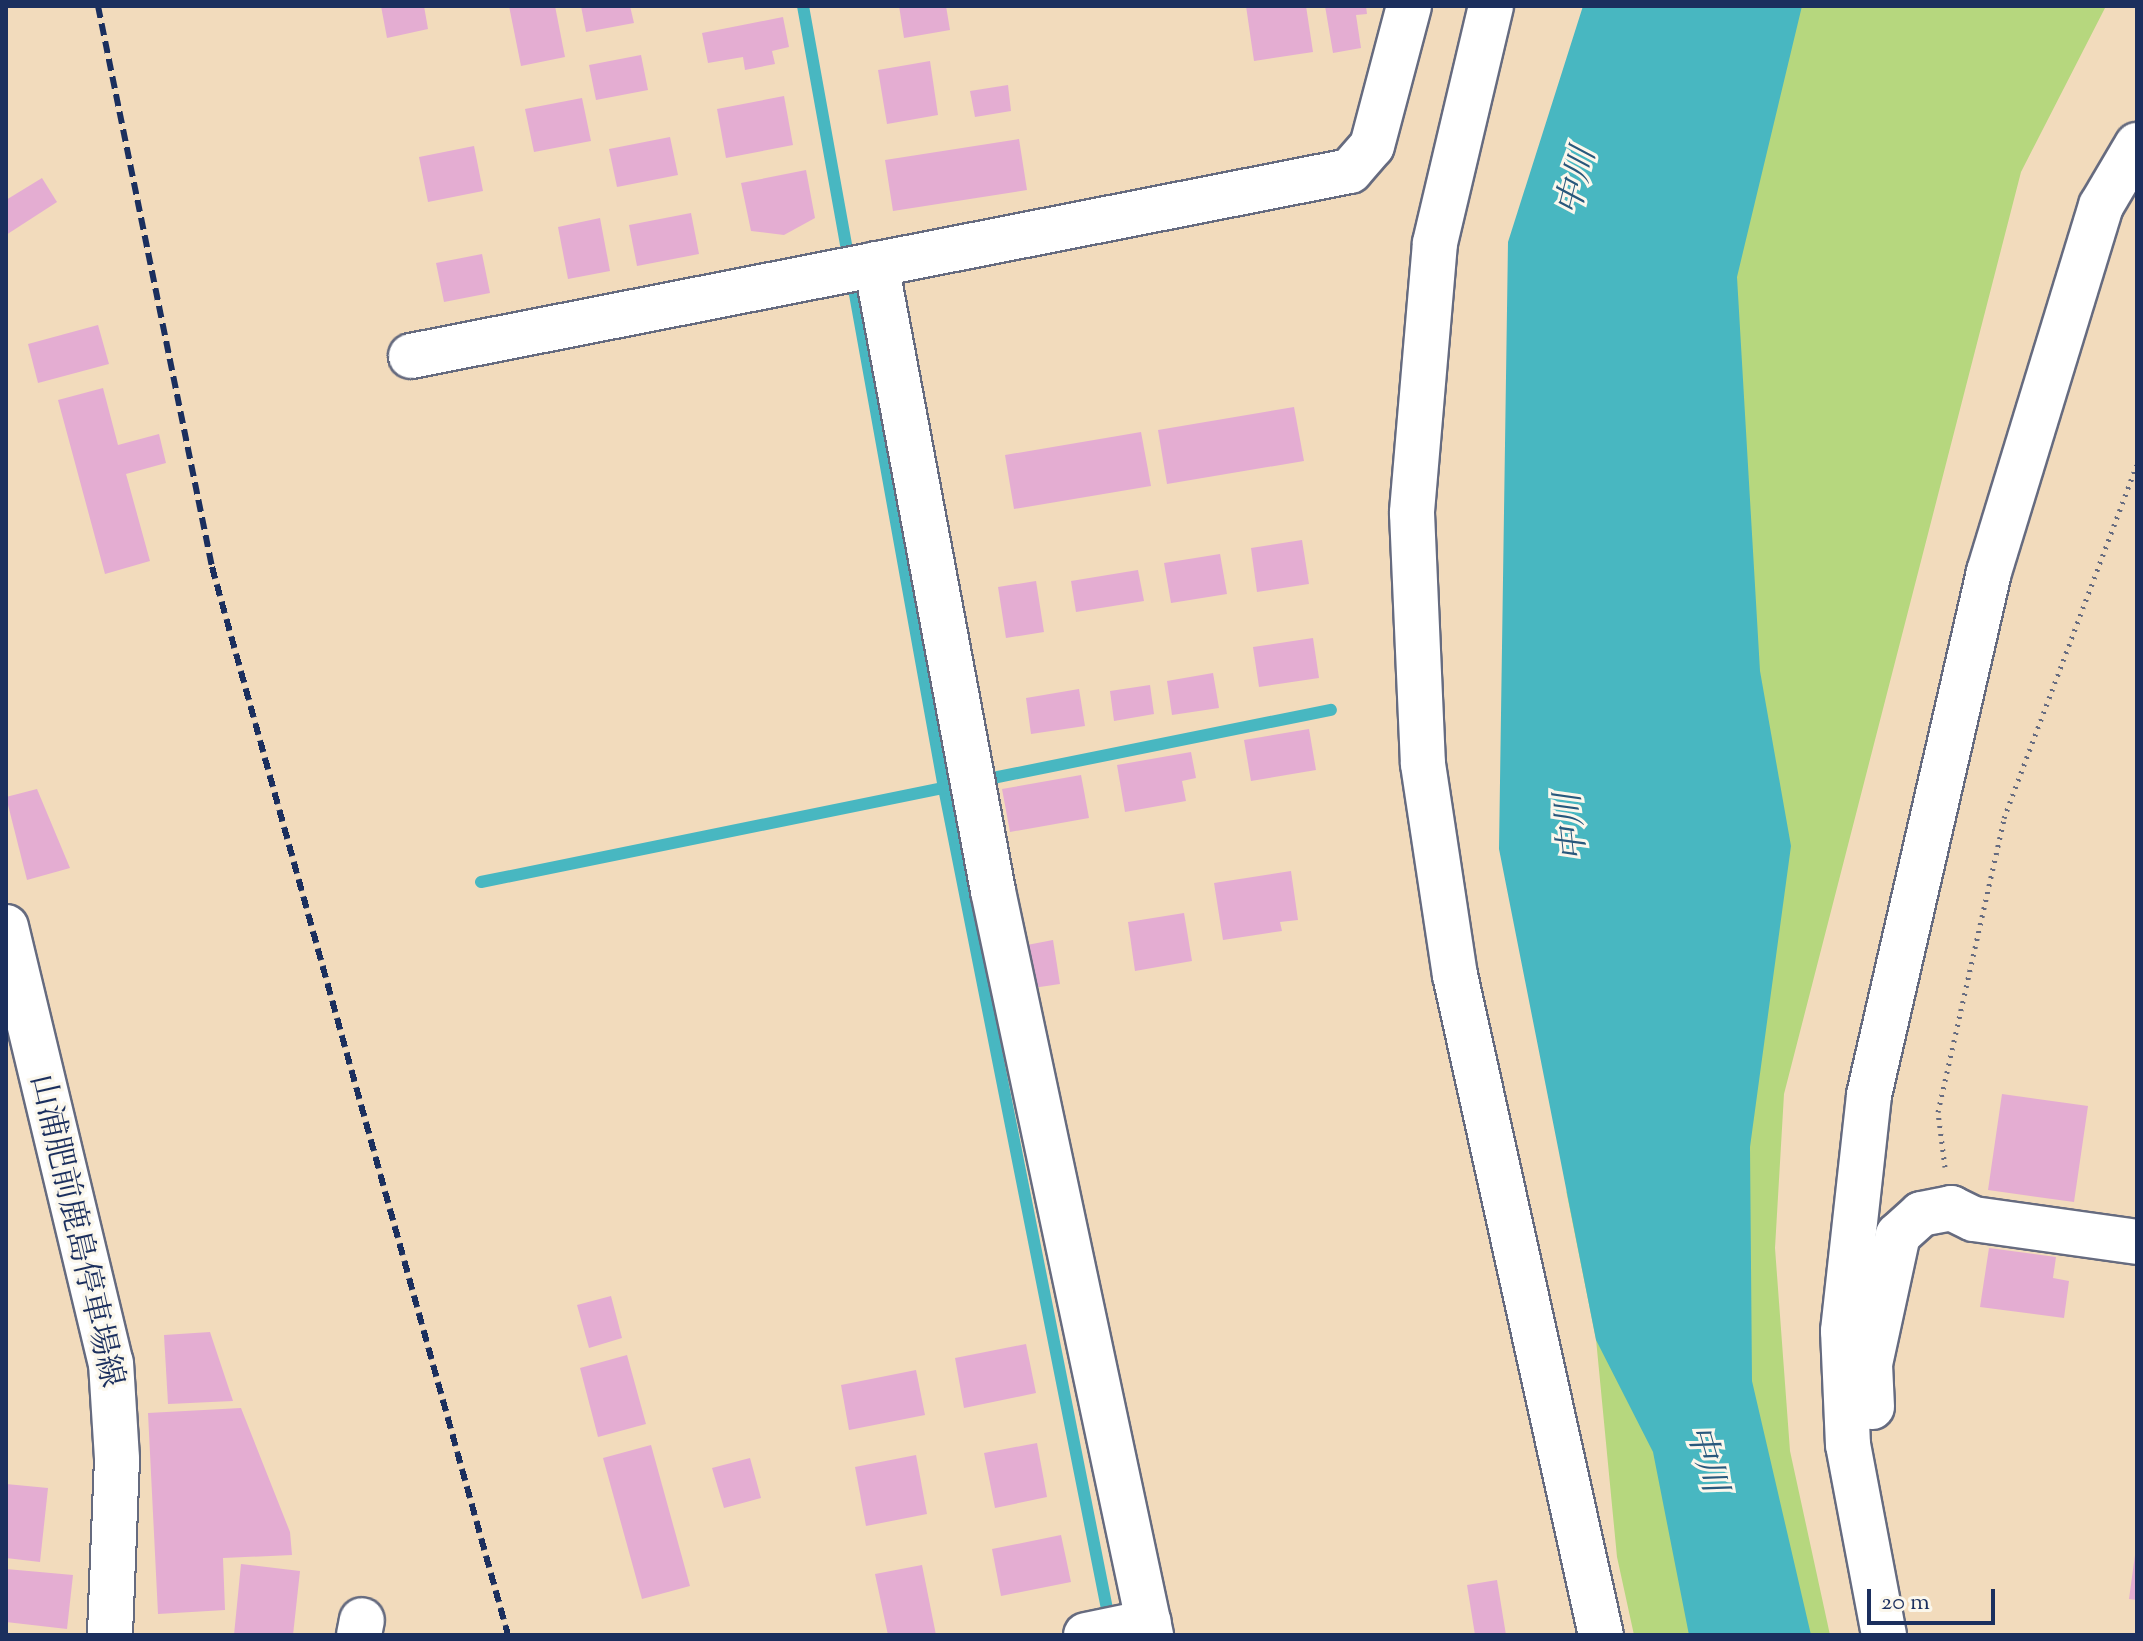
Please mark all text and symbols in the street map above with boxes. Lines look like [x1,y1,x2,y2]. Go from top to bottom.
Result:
water label: 中川 [1550,144,1606,220]
water label: 中川 [1549,791,1597,863]
street label: 山浦肥前鹿島停車場線 [20,1071,130,1391]
water label: 中川 [1676,1421,1734,1497]
scale bar [1871,1573,1999,1623]
text: 20 m [1881,1586,1930,1620]

